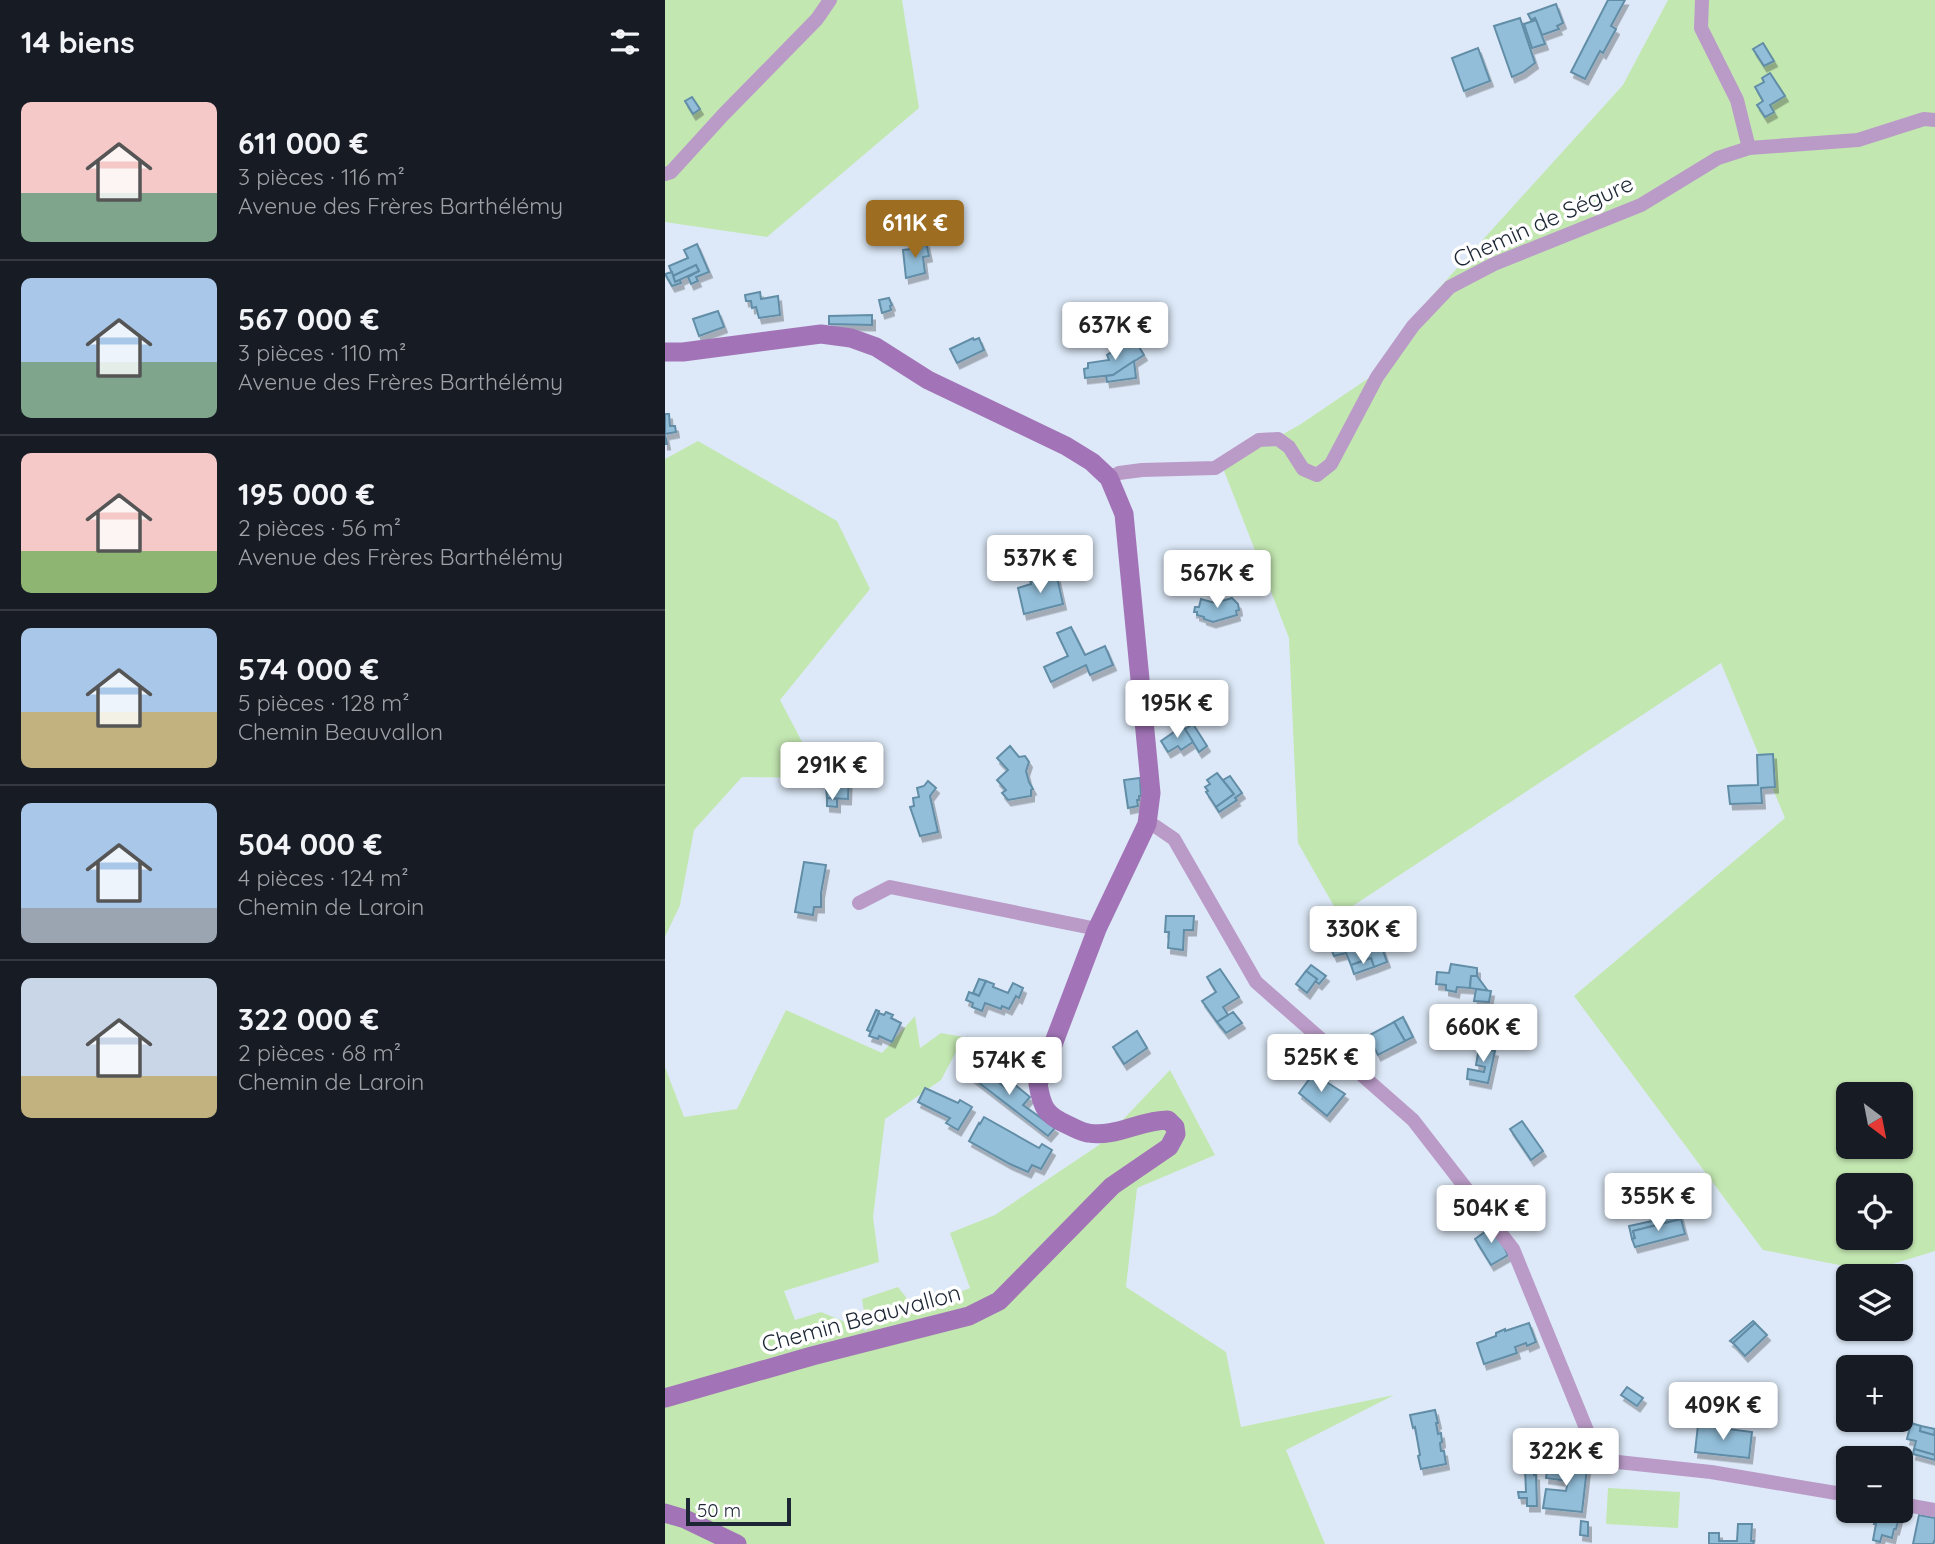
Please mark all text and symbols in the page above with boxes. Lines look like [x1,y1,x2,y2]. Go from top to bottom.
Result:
text: 14 biens [21,23,135,61]
icon: filters [606,23,644,61]
text: 611 000 € [238,124,368,162]
icon: home [77,130,161,214]
text: 3 pièces · 116 m² [238,162,405,191]
street label: Chemin de Ségure [1448,168,1638,274]
text: Avenue des Frères Barthélémy [238,191,563,220]
pin: 611K € [858,201,972,260]
text: 611K € [882,208,948,237]
text: 567 000 € [238,300,379,338]
pin: 637K € [1058,302,1172,362]
icon: home [77,306,161,390]
text: 637K € [1078,310,1152,339]
text: 3 pièces · 110 m² [238,338,406,367]
text: Avenue des Frères Barthélémy [238,367,563,396]
text: 195 000 € [238,475,375,513]
icon: home [77,481,161,565]
text: 2 pièces · 56 m² [238,513,401,542]
pin: 537K € [983,536,1097,595]
text: Avenue des Frères Barthélémy [238,542,563,571]
text: 537K € [1003,543,1077,572]
pin: 567K € [1160,550,1274,610]
text: 567K € [1180,558,1254,587]
text: 574 000 € [238,650,379,688]
icon: home [77,656,161,740]
pin: 195K € [1120,680,1234,740]
text: 5 pièces · 128 m² [238,688,410,717]
text: 195K € [1141,688,1213,717]
text: Chemin Beauvallon [238,717,443,746]
pin: 291K € [775,742,889,802]
text: 291K € [796,750,868,779]
text: 504 000 € [238,825,382,863]
icon: home [77,831,161,915]
text: 4 pièces · 124 m² [238,863,409,892]
text: Chemin de Laroin [238,892,424,921]
pin: 330K € [1306,906,1420,966]
text: 330K € [1326,914,1400,943]
text: 322 000 € [238,1000,379,1038]
pin: 660K € [1426,1004,1540,1064]
icon: home [77,1006,161,1090]
text: 660K € [1445,1012,1521,1041]
pin: 525K € [1264,1034,1378,1094]
text: 2 pièces · 68 m² [238,1038,401,1067]
pin: 574K € [952,1038,1066,1097]
text: 525K € [1283,1042,1359,1071]
text: 574K € [972,1045,1046,1074]
text: Chemin de Laroin [238,1067,424,1096]
north arrow [1836,1082,1913,1158]
map controls [1836,1082,1913,1523]
button: locate [1836,1173,1913,1250]
pin: 355K € [1601,1174,1715,1233]
text: 355K € [1621,1181,1695,1210]
pin: 504K € [1434,1186,1548,1245]
text: 504K € [1453,1193,1529,1222]
button: layers [1836,1264,1913,1341]
street label: Chemin Beauvallon [758,1277,964,1359]
button: + [1836,1355,1913,1432]
pin: 409K € [1666,1382,1780,1442]
text: 409K € [1685,1390,1761,1419]
pin: 322K € [1509,1428,1623,1488]
text: 322K € [1529,1436,1603,1465]
button: − [1836,1446,1913,1523]
scale bar [686,1495,791,1527]
text: 50 m [697,1498,741,1522]

